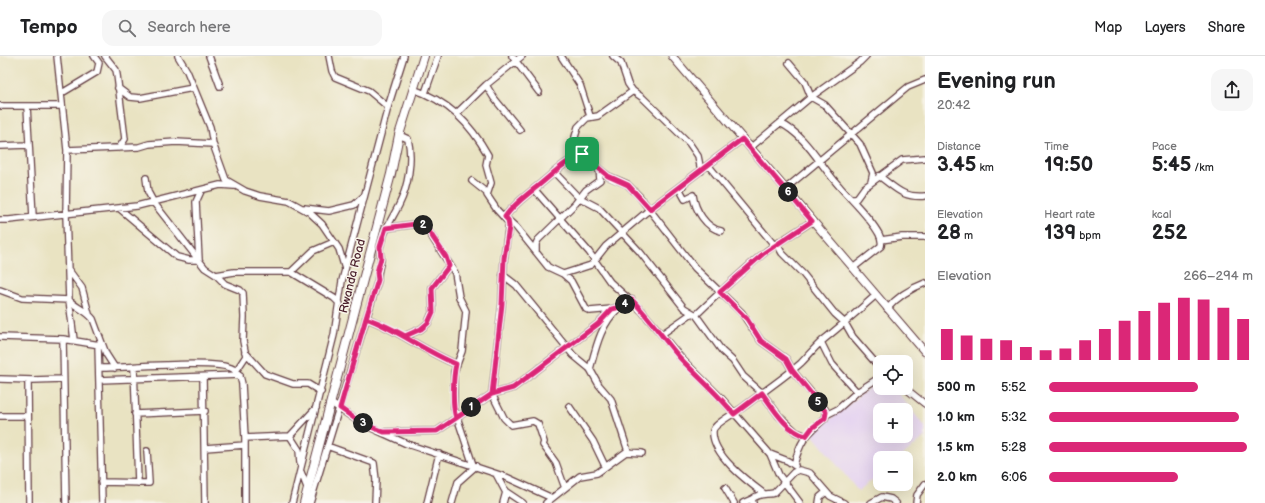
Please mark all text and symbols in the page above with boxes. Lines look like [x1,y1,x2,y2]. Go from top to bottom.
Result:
search box [102,10,382,46]
text: Tempo [20,16,78,39]
icon: search [116,17,138,39]
text: Search here [148,18,231,37]
text: Map [1094,19,1122,36]
text: Layers [1144,19,1186,36]
text: Share [1208,19,1245,36]
text: Evening run [937,68,1056,95]
button: share [1211,69,1253,111]
text: 20:42 [937,97,971,113]
pin [565,137,599,171]
text: Distance [937,140,981,153]
text: Time [1044,140,1069,153]
text: Pace [1152,140,1177,153]
icon: arrive [571,143,593,165]
text: 3.45 [937,153,976,177]
text: 19:50 [1044,153,1093,177]
text: 5:45 [1152,153,1191,177]
text: km [976,161,994,174]
text: /km [1191,161,1214,174]
pin: 6 [778,182,798,202]
text: 6 [785,185,791,198]
text: Elevation [937,208,983,221]
text: Heart rate [1044,208,1095,221]
text: kcal [1152,208,1171,221]
pin: 2 [413,215,433,235]
text: 2 [420,218,426,231]
text: 28 [937,221,961,245]
text: 139 [1044,221,1076,245]
text: 252 [1152,221,1187,245]
text: m [961,229,973,242]
text: bpm [1076,229,1101,242]
street label: Rwanda Road [336,237,369,315]
text: Elevation [937,268,991,284]
text: 266–294 m [1184,268,1253,284]
pin: 4 [615,294,635,314]
text: 4 [622,297,628,310]
map controls [873,355,913,491]
button: locate [873,355,913,395]
text: 500 m [937,379,975,395]
text: 5:52 [1001,379,1026,395]
pin: 5 [808,392,828,412]
text: 5 [815,395,821,408]
pin: 1 [461,397,481,417]
text: 1 [469,400,473,413]
button: + [873,403,913,443]
text: 1.0 km [937,409,975,425]
text: 5:32 [1001,409,1027,425]
pin: 3 [353,413,373,433]
text: 3 [360,416,366,429]
text: 1.5 km [937,439,974,455]
text: 5:28 [1001,439,1026,455]
button: − [873,451,913,491]
text: 2.0 km [937,469,977,485]
text: 6:06 [1001,469,1027,485]

